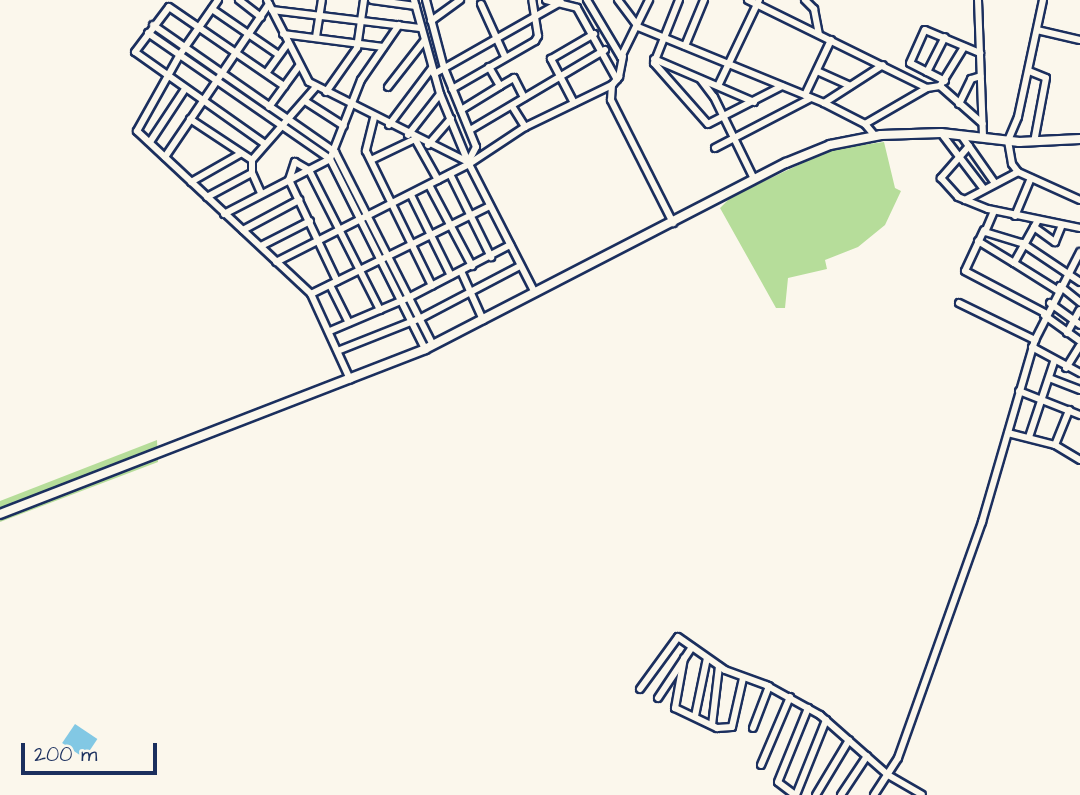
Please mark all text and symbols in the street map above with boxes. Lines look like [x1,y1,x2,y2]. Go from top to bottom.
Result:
scale bar [24,728,161,772]
text: 200 m [34,740,97,769]

